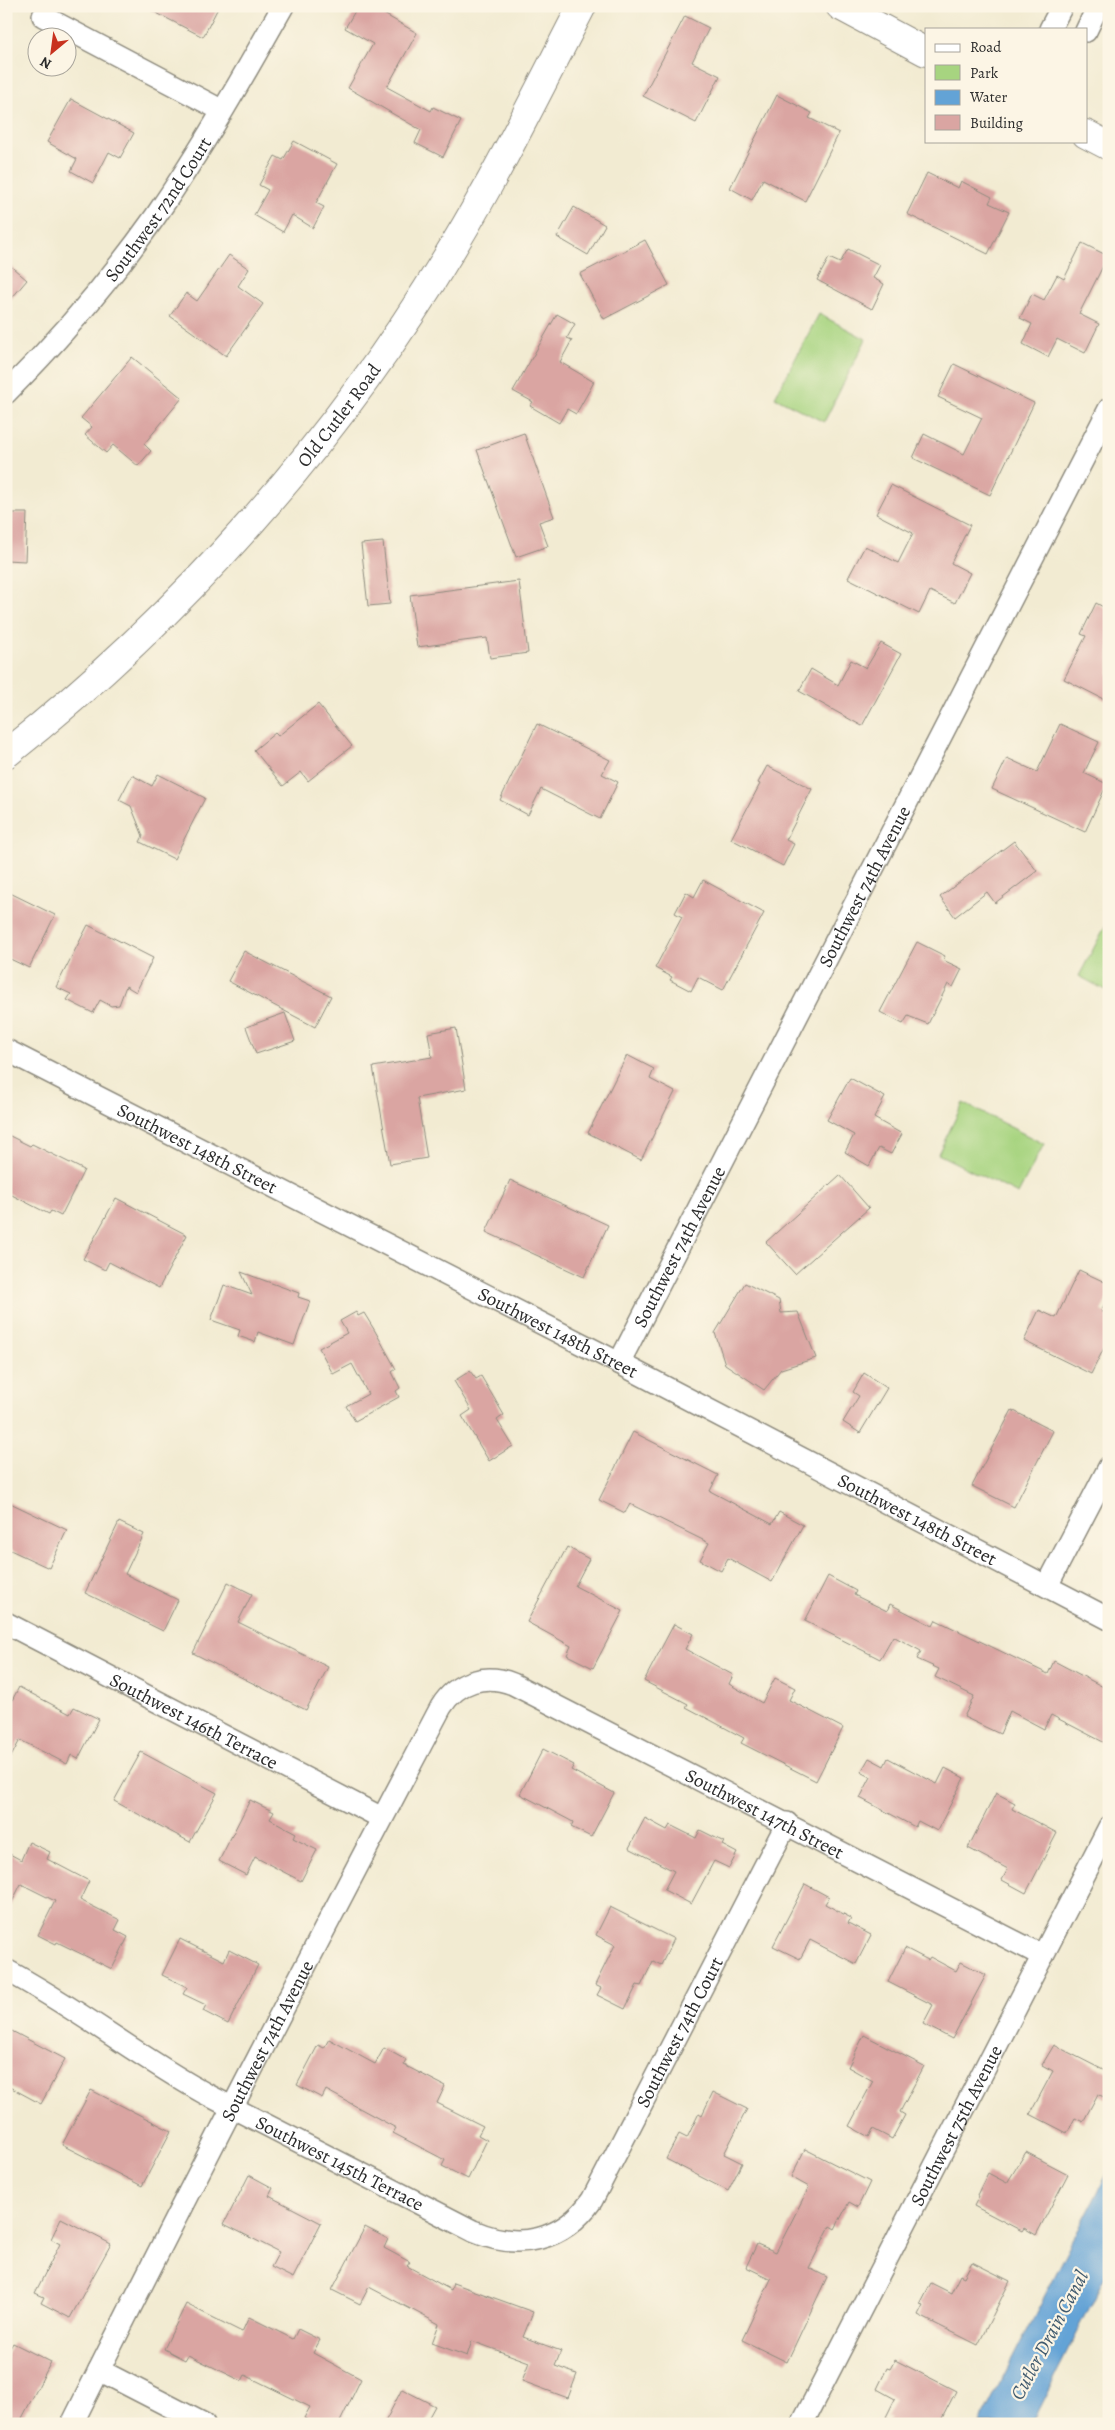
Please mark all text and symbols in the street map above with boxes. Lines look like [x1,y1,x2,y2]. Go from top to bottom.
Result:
north arrow [28,28,78,78]
legend [925,28,1088,142]
text: Road [970,37,1002,57]
text: N [37,52,55,74]
text: Park [970,63,999,83]
text: Water [969,87,1007,107]
text: Building [970,113,1023,133]
street label: Southwest 72nd Court [99,132,218,287]
street label: Old Cutler Road [291,358,387,473]
street label: Southwest 74th Avenue [812,801,917,972]
street label: Southwest 148th Street [113,1097,281,1200]
street label: Southwest 74th Avenue [627,1162,732,1332]
street label: Southwest 148th Street [473,1281,642,1385]
street label: Southwest 148th Street [833,1468,1001,1572]
street label: Southwest 146th Terrace [105,1667,282,1776]
street label: Southwest 147th Street [681,1763,848,1866]
street label: Southwest 74th Court [630,1953,730,2112]
street label: Southwest 74th Avenue [215,1956,320,2126]
street label: Southwest 75th Avenue [904,2041,1009,2211]
street label: Southwest 145th Terrace [251,2110,428,2218]
water label: Cutler Drain Canal [1004,2266,1095,2405]

